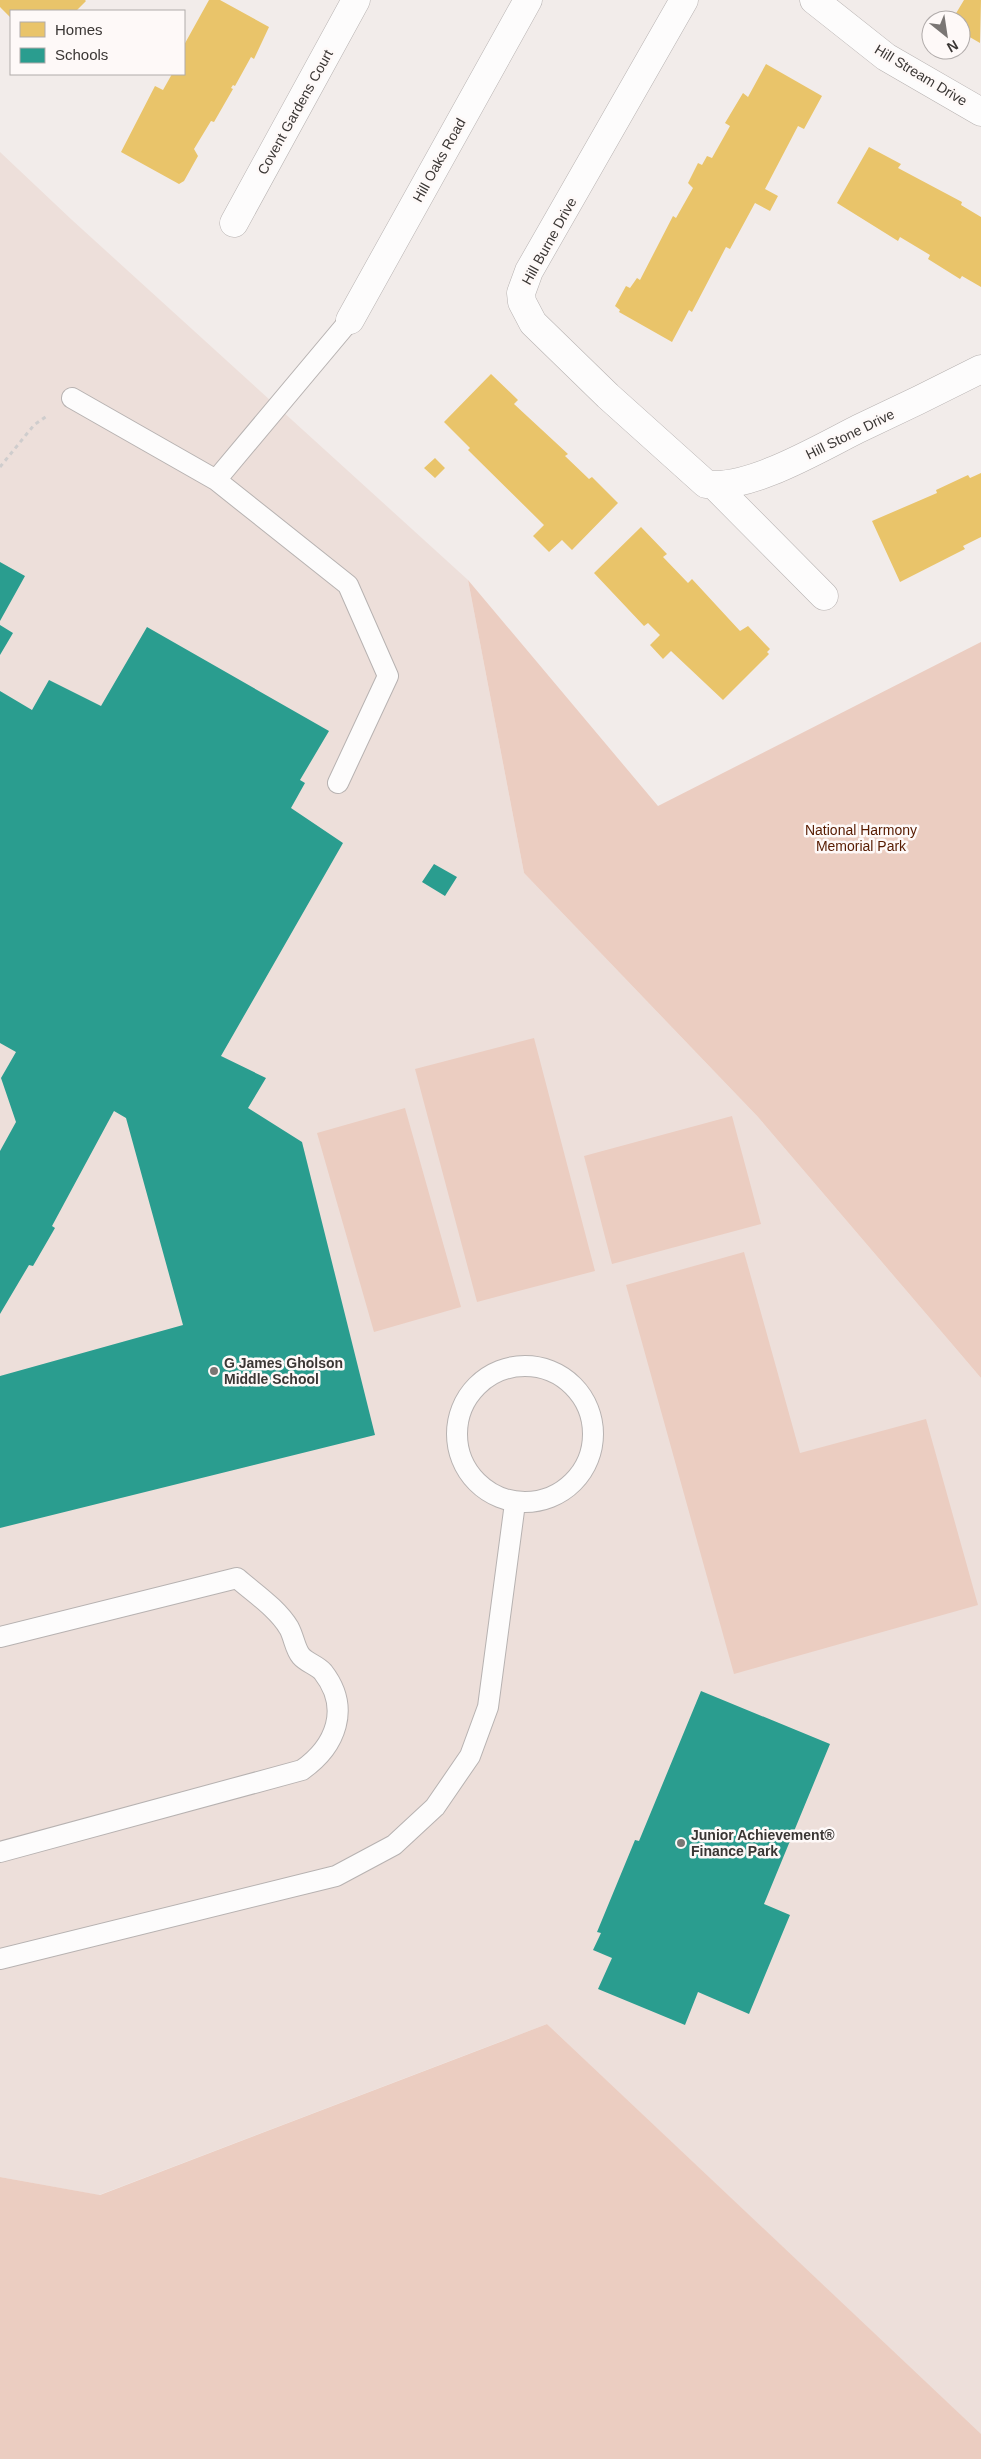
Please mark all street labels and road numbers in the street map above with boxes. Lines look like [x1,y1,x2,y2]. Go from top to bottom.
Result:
street label: Hill Stream Drive [872,41,970,109]
street label: Covent Gardens Court [254,47,336,177]
street label: Hill Oaks Road [409,115,469,205]
street label: Hill Burne Drive [518,194,580,287]
street label: Hill Stone Drive [803,406,897,462]

